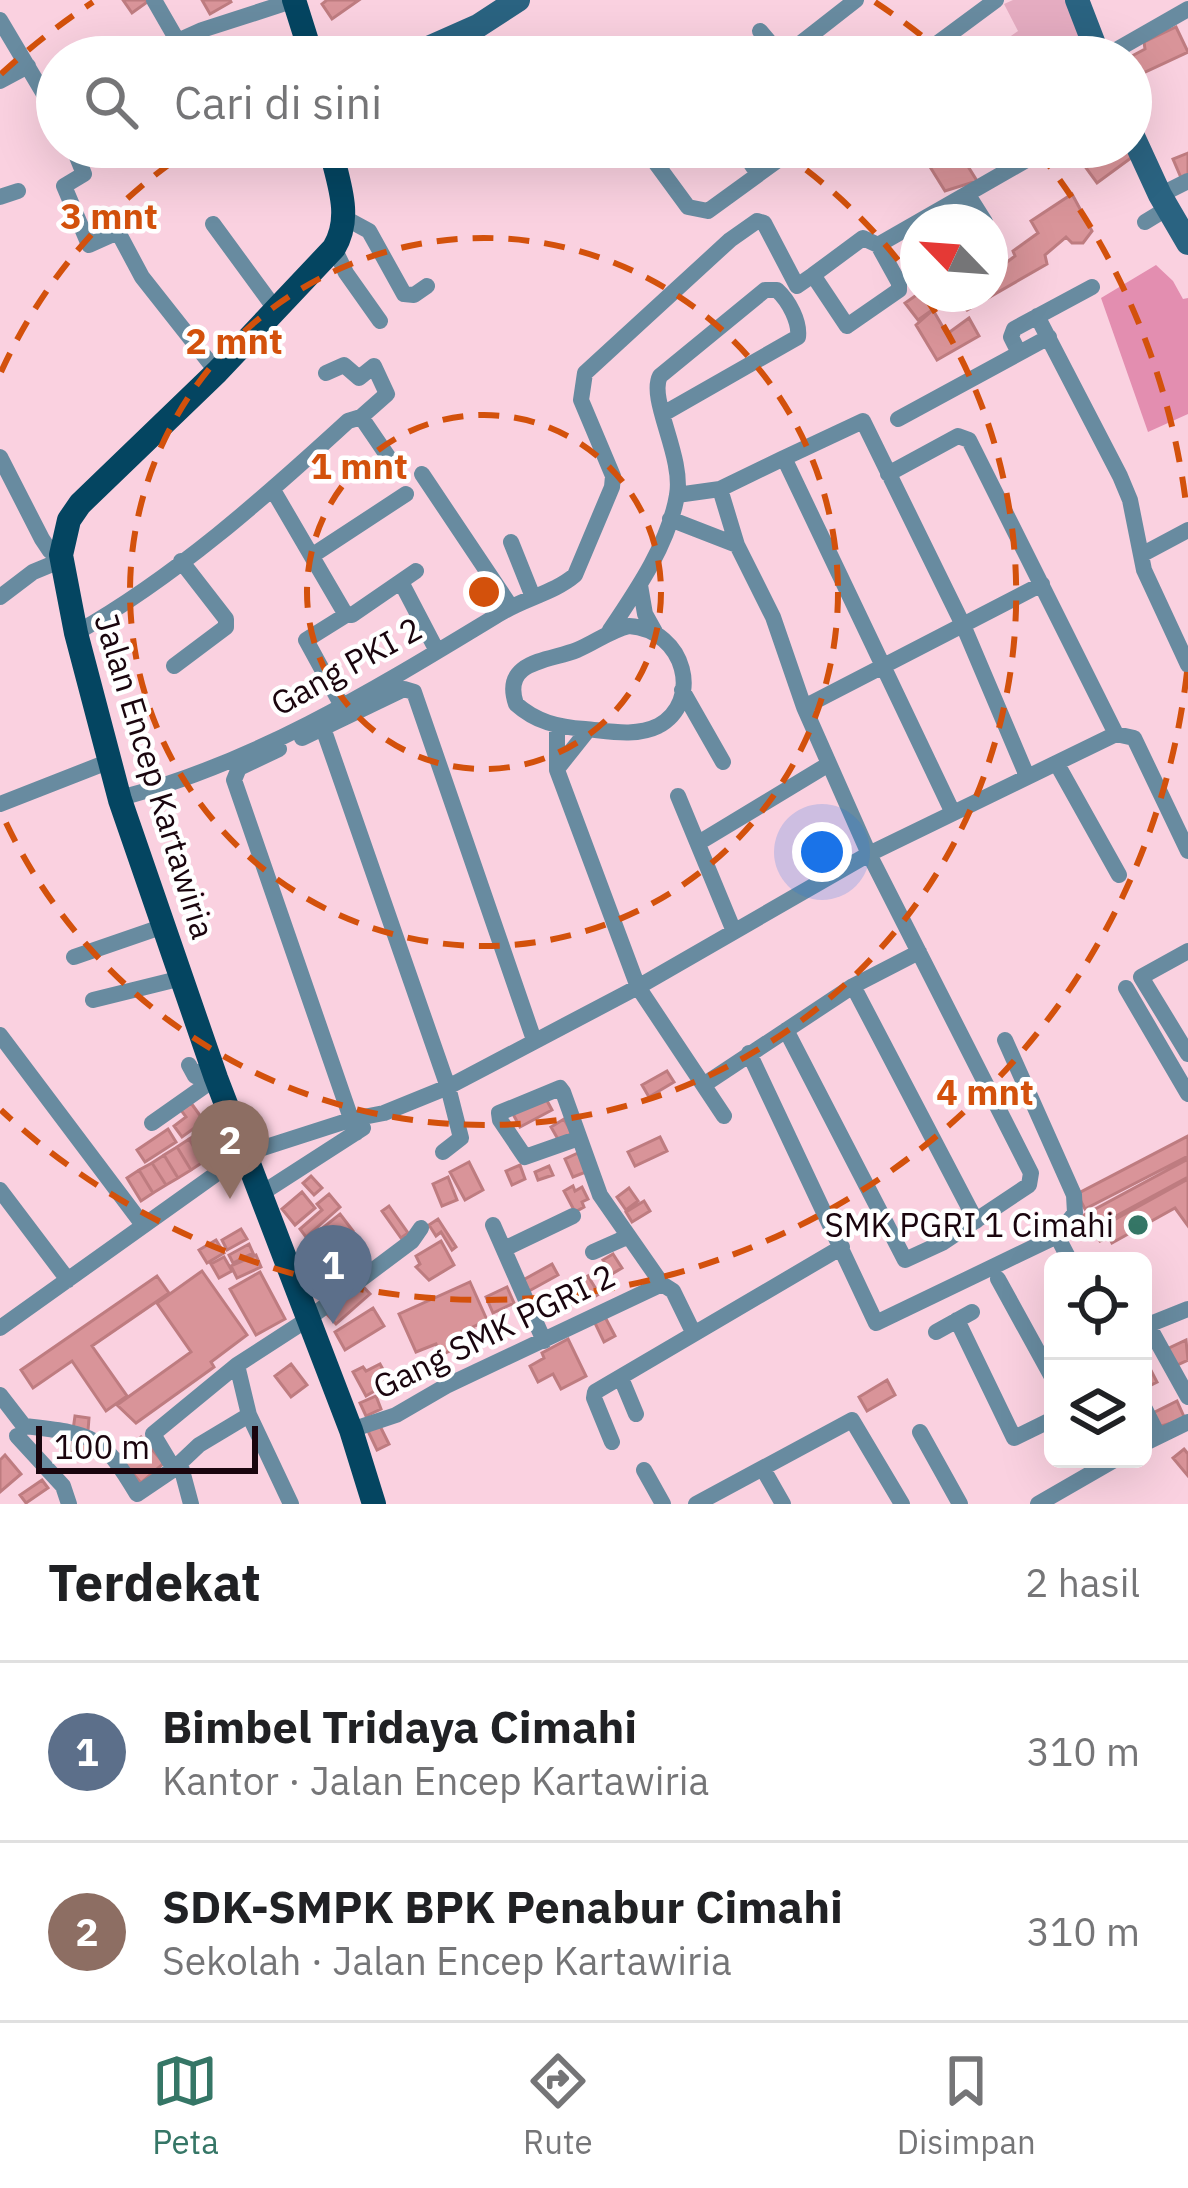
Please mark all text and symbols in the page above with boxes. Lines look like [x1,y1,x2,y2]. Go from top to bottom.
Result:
search box [36,36,1152,168]
icon: search [78,69,144,135]
text: Cari di sini [174,73,382,131]
text: 3 mnt [60,192,158,239]
north arrow [900,204,1008,312]
text: 2 mnt [185,317,283,364]
text: 1 mnt [310,442,408,489]
centre of rings [463,571,505,613]
street label: Gang PKI 2 [263,606,429,725]
street label: Jalan Encep Kartawiria [86,608,225,944]
your location [792,822,852,882]
text: 4 mnt [936,1068,1034,1115]
pin: 2 [191,1100,269,1199]
place label: SMK PGRI 1 Cimahi [825,1203,1114,1246]
marker: SMK PGRI 1 Cimahi [1125,1212,1151,1238]
pin: 1 [294,1225,372,1324]
map controls [1044,1252,1152,1468]
button: locate [1044,1252,1152,1360]
street label: Gang SMK PGRI 2 [366,1253,622,1408]
button: layers [1044,1360,1152,1468]
scale bar [36,1420,258,1473]
text: 100 m [54,1425,150,1468]
text: Terdekat [48,1549,261,1615]
text: 2 hasil [1025,1557,1140,1608]
text: Bimbel Tridaya Cimahi [162,1697,637,1755]
text: 1 [75,1726,99,1777]
text: 310 m [1027,1726,1140,1777]
text: Kantor · Jalan Encep Kartawiria [162,1755,709,1806]
text: SDK-SMPK BPK Penabur Cimahi [162,1877,843,1935]
text: 2 [75,1906,99,1957]
text: 310 m [1027,1906,1140,1957]
text: Sekolah · Jalan Encep Kartawiria [162,1935,732,1986]
tab: Peta [152,2048,219,2163]
tab: Rute [523,2048,593,2163]
tab: Disimpan [897,2048,1036,2163]

